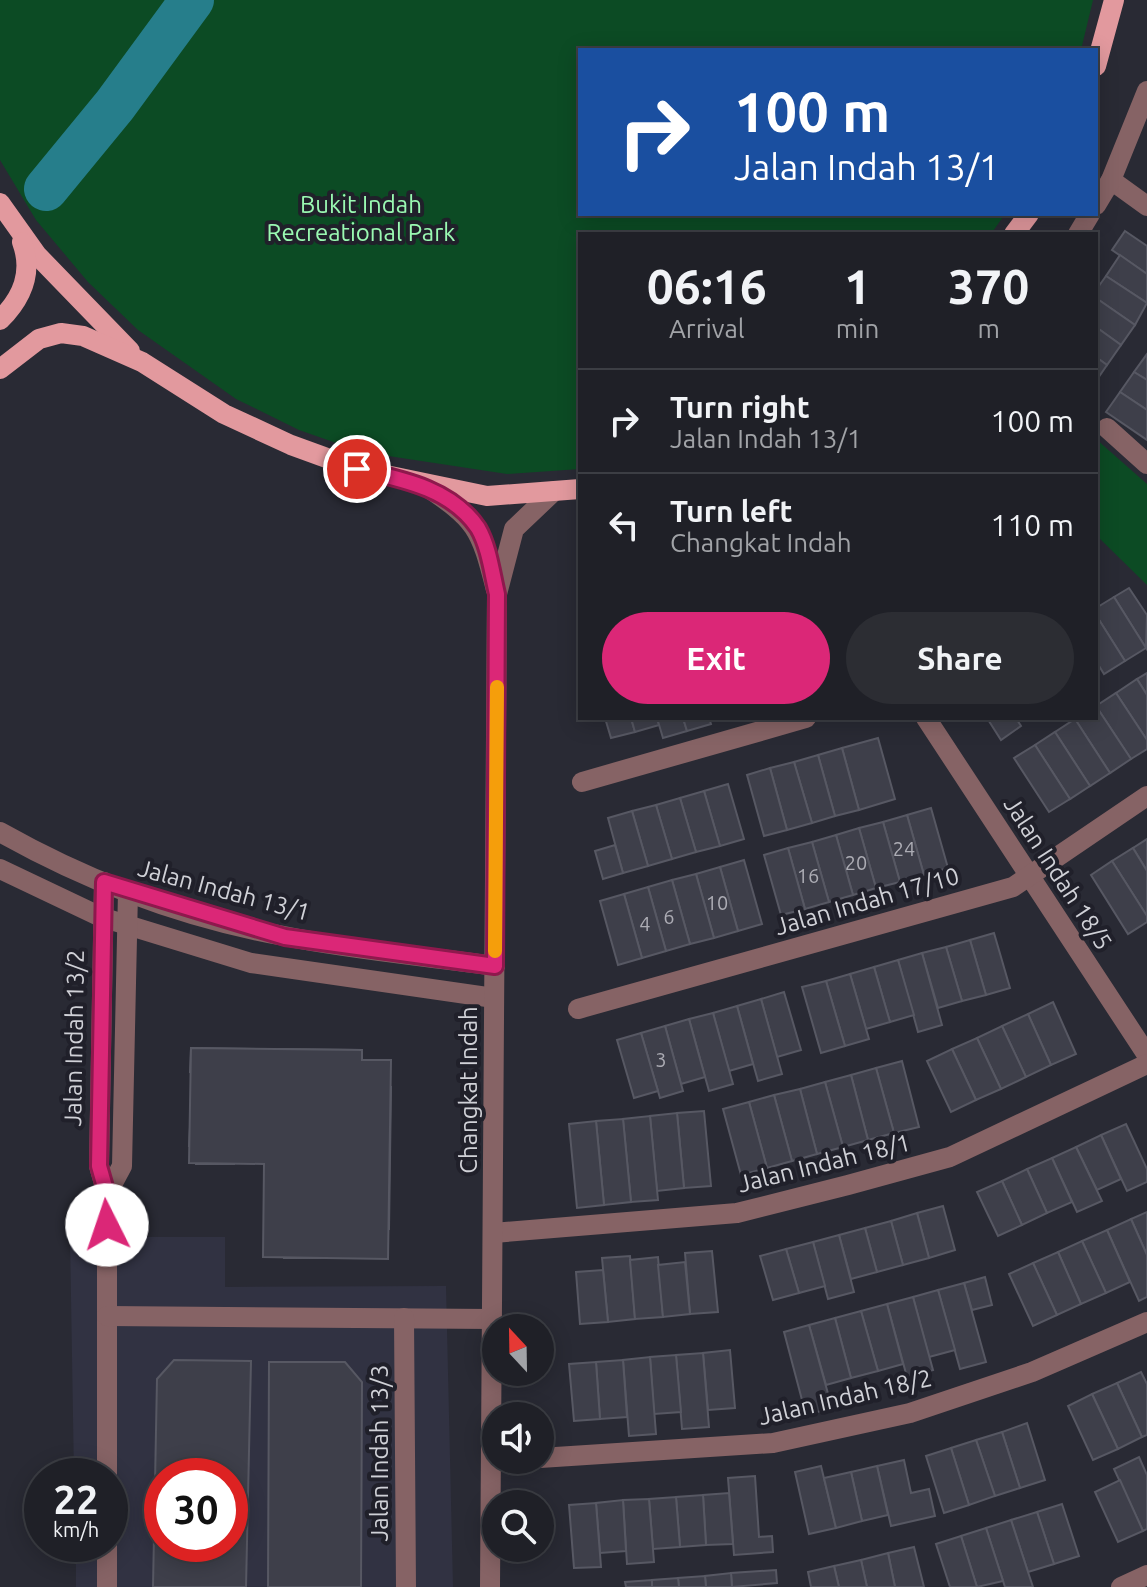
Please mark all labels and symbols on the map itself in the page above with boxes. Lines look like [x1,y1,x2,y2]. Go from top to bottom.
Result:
park label: Bukit Indah Recreational Park [267,191,455,246]
pin [323,435,391,503]
street label: Jalan Indah 18/5 [999,791,1117,955]
house number: 24 [893,837,915,860]
house number: 20 [845,851,867,874]
street label: Jalan Indah 13/1 [135,854,313,926]
street label: Jalan Indah 17/10 [772,862,962,940]
house number: 16 [797,864,819,887]
house number: 10 [706,891,728,914]
house number: 6 [663,905,675,928]
house number: 4 [639,912,651,935]
street label: Jalan Indah 13/2 [59,949,89,1127]
street label: Changkat Indah [455,1006,482,1174]
house number: 3 [655,1048,667,1071]
street label: Jalan Indah 18/1 [735,1129,913,1197]
position arrow [65,1183,149,1267]
north arrow [482,1314,554,1386]
street label: Jalan Indah 18/2 [756,1364,934,1430]
street label: Jalan Indah 13/3 [366,1365,393,1541]
speed limit sign: 30 [144,1458,248,1562]

